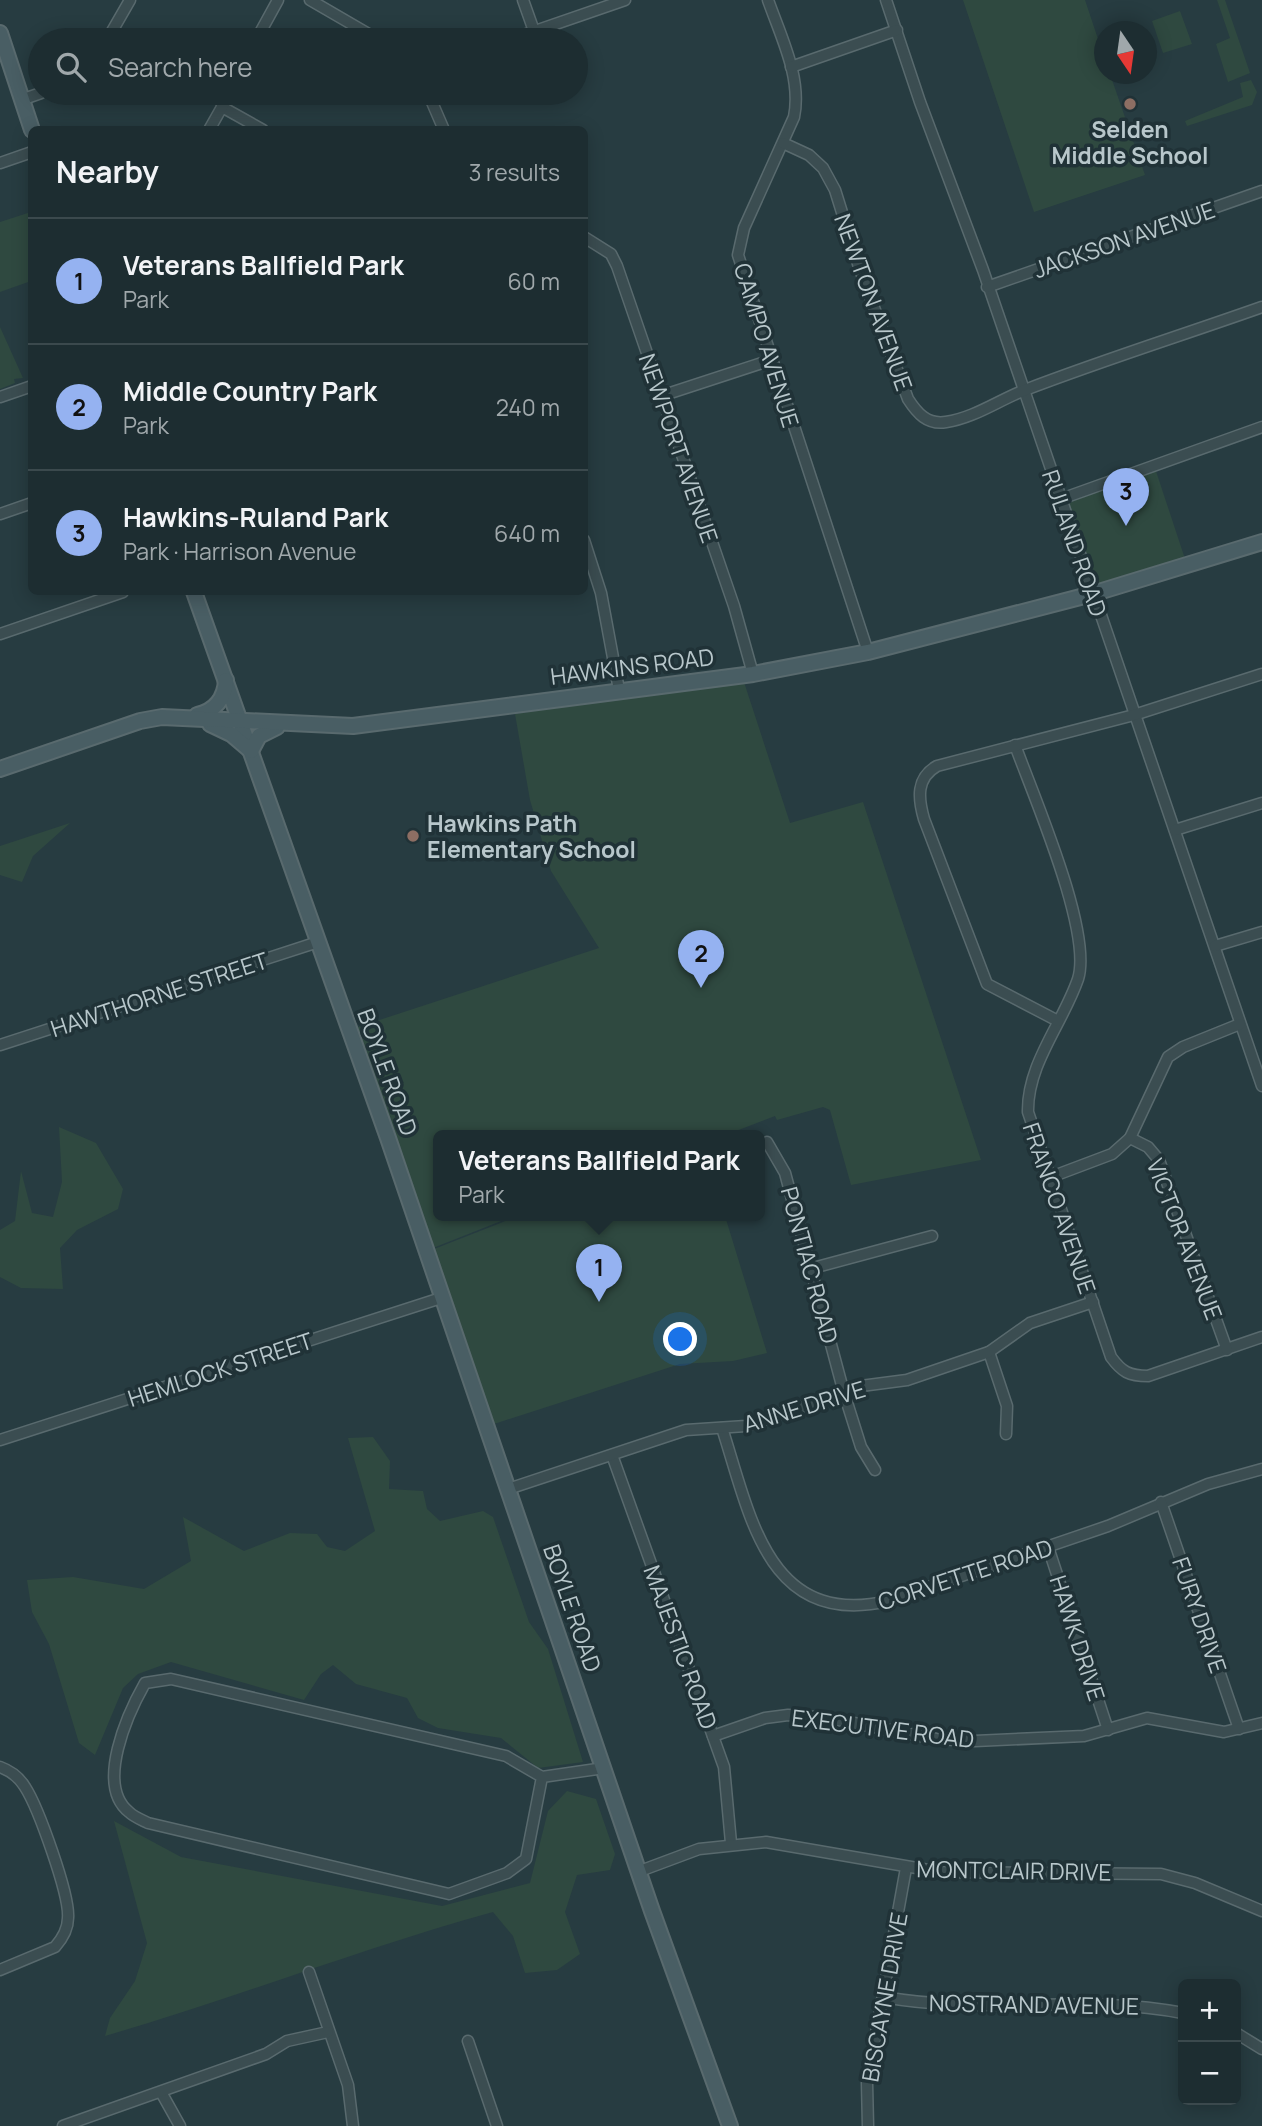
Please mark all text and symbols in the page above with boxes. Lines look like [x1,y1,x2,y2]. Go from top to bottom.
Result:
north arrow [1094,21,1157,84]
search box [28,28,588,105]
icon: search [52,48,90,86]
text: Search here [108,49,253,85]
marker: Selden Middle School [1122,96,1138,112]
place label: Selden Middle School [1051,113,1209,171]
text: Nearby [56,151,159,192]
text: 3 results [469,156,560,188]
street label: JACKSON AVENUE [1029,193,1219,285]
street label: NEWTON AVENUE [827,209,921,395]
text: Veterans Ballfield Park [123,247,404,283]
street label: CAMPO AVENUE [727,259,807,431]
text: 1 [74,265,84,297]
text: 60 m [508,265,560,297]
text: Park [123,283,169,315]
street label: NEWPORT AVENUE [632,349,726,547]
text: Middle Country Park [123,373,377,409]
text: 2 [72,391,86,423]
text: 240 m [496,391,560,423]
text: Park [123,409,169,441]
street label: RULAND ROAD [1035,465,1115,621]
pin: 3 [1103,468,1149,526]
text: Hawkins-Ruland Park [123,499,388,535]
text: 3 [72,517,86,549]
text: 640 m [494,517,560,549]
text: Park · Harrison Avenue [123,535,356,567]
street label: HAWKINS ROAD [548,640,716,692]
place label: Hawkins Path Elementary School [427,807,636,865]
marker: Hawkins Path Elementary School [405,828,421,844]
pin: 2 [678,930,724,988]
street label: HAWTHORNE STREET [46,944,272,1044]
street label: BOYLE ROAD [350,1004,426,1140]
street label: FRANCO AVENUE [1016,1118,1104,1298]
popup [433,1130,765,1221]
text: Veterans Ballfield Park [459,1142,739,1178]
street label: VICTOR AVENUE [1140,1154,1230,1324]
text: Park [459,1178,504,1210]
street label: PONTIAC ROAD [774,1183,846,1347]
pin: 1 [576,1244,622,1302]
your location [663,1322,697,1356]
street label: HEMLOCK STREET [123,1324,317,1414]
street label: ANNE DRIVE [739,1372,869,1440]
street label: CORVETTE ROAD [874,1531,1056,1617]
street label: BOYLE ROAD [536,1540,610,1676]
street label: FURY DRIVE [1165,1553,1235,1677]
street label: MAJESTIC ROAD [637,1561,725,1733]
street label: HAWK DRIVE [1043,1571,1113,1705]
street label: EXECUTIVE ROAD [790,1701,976,1755]
street label: MONTCLAIR DRIVE [916,1852,1112,1888]
street label: BISCAYNE DRIVE [853,1910,915,2084]
map controls [1178,1979,1241,2105]
button: + [1178,1979,1241,2042]
street label: NOSTRAND AVENUE [929,1986,1139,2022]
button: − [1178,2042,1241,2105]

